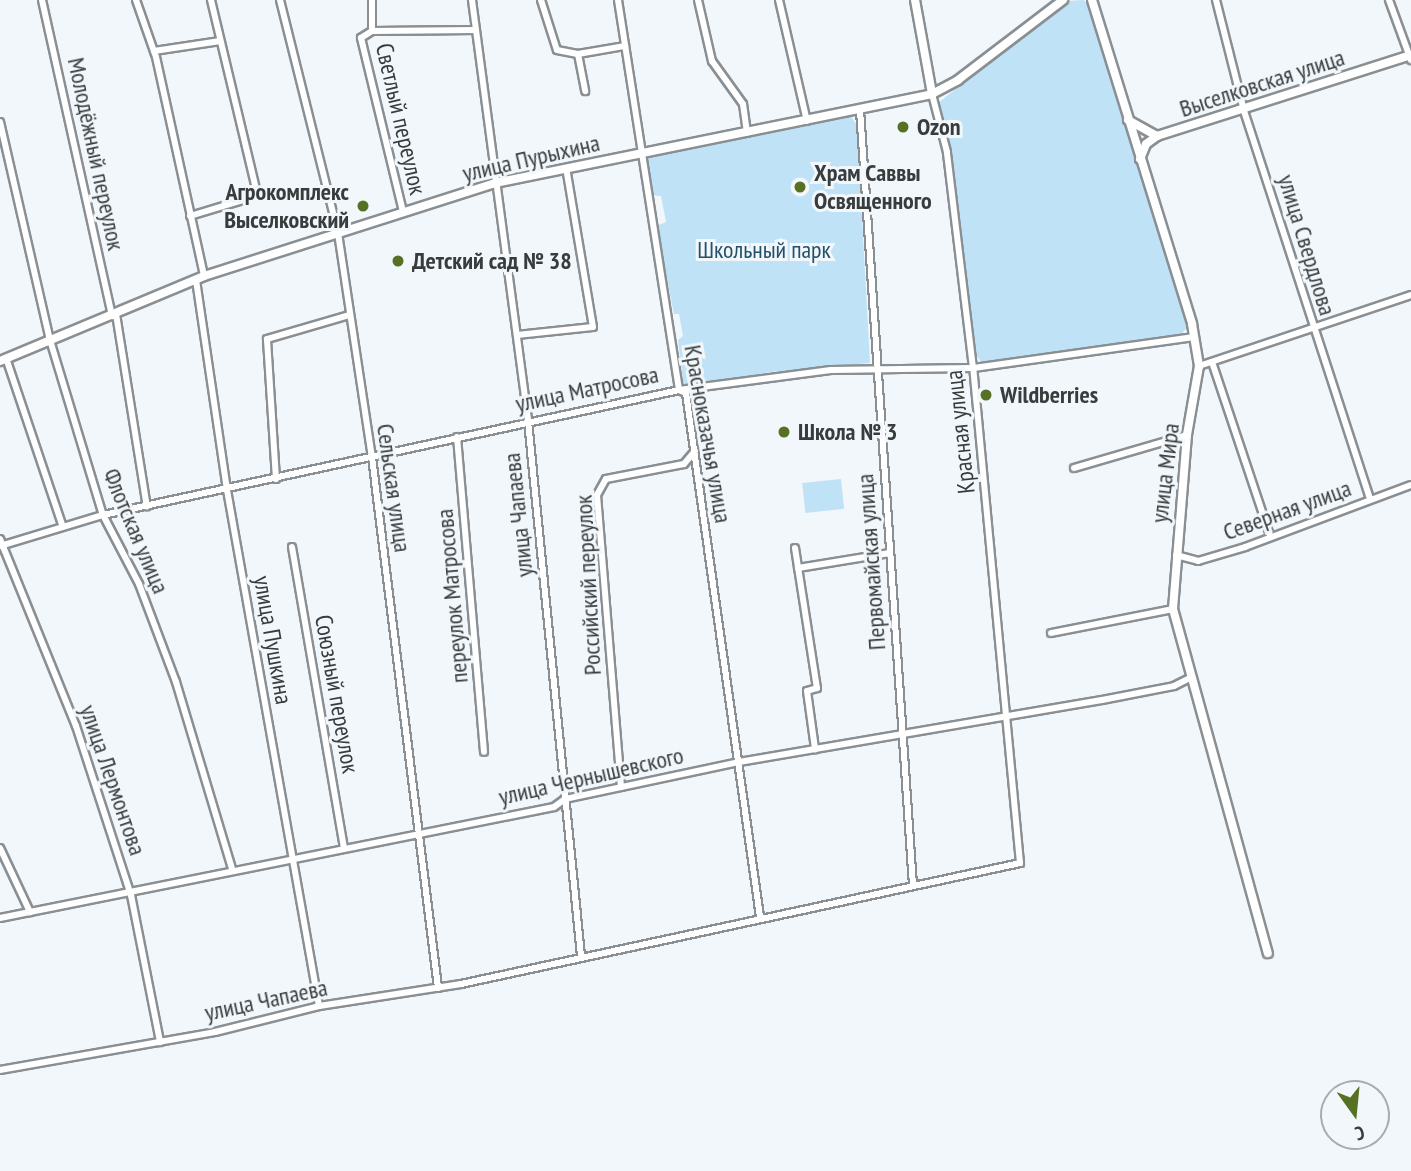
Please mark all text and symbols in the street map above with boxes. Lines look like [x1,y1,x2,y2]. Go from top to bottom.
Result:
street label: Светлый переулок [370,40,432,198]
street label: Выселковская улица [1176,43,1348,123]
street label: Молодёжный переулок [62,55,130,253]
place label: Ozon [917,113,960,141]
marker: Ozon [895,119,911,135]
street label: улица Пурыхина [460,128,602,188]
place label: Храм Саввы Освященного [814,159,932,215]
street label: улица Свердлова [1272,171,1342,319]
place label: Агрокомплекс Выселковский [224,178,349,234]
marker: Храм Саввы Освященного [792,179,808,195]
marker: Агрокомплекс Выселковский [355,198,371,214]
park label: Школьный парк [697,236,831,264]
place label: Детский сад № 38 [412,247,572,275]
marker: Детский сад № 38 [390,253,406,269]
street label: Красноказачья улица [678,343,738,525]
street label: улица Матросова [513,360,661,418]
street label: Красная улица [939,369,981,495]
place label: Wildberries [1000,381,1098,409]
marker: Wildberries [978,387,994,403]
place label: Школа № 3 [798,418,897,446]
street label: Сельская улица [371,422,417,554]
street label: улица Мира [1145,422,1185,524]
marker: Школа № 3 [776,424,792,440]
street label: улица Чапаева [497,451,539,579]
street label: Флотская улица [97,464,175,598]
street label: Первомайская улица [850,473,892,651]
street label: Северная улица [1219,474,1355,546]
street label: Российский переулок [569,494,607,676]
street label: переулок Матросова [430,508,474,684]
street label: улица Пушкина [248,573,298,707]
street label: Союзный переулок [309,613,365,775]
street label: улица Лермонтова [74,701,152,859]
street label: улица Чернышевского [496,741,686,811]
street label: улица Чапаева [202,973,330,1027]
north arrow [1320,1080,1390,1150]
text: С [1353,1121,1367,1146]

